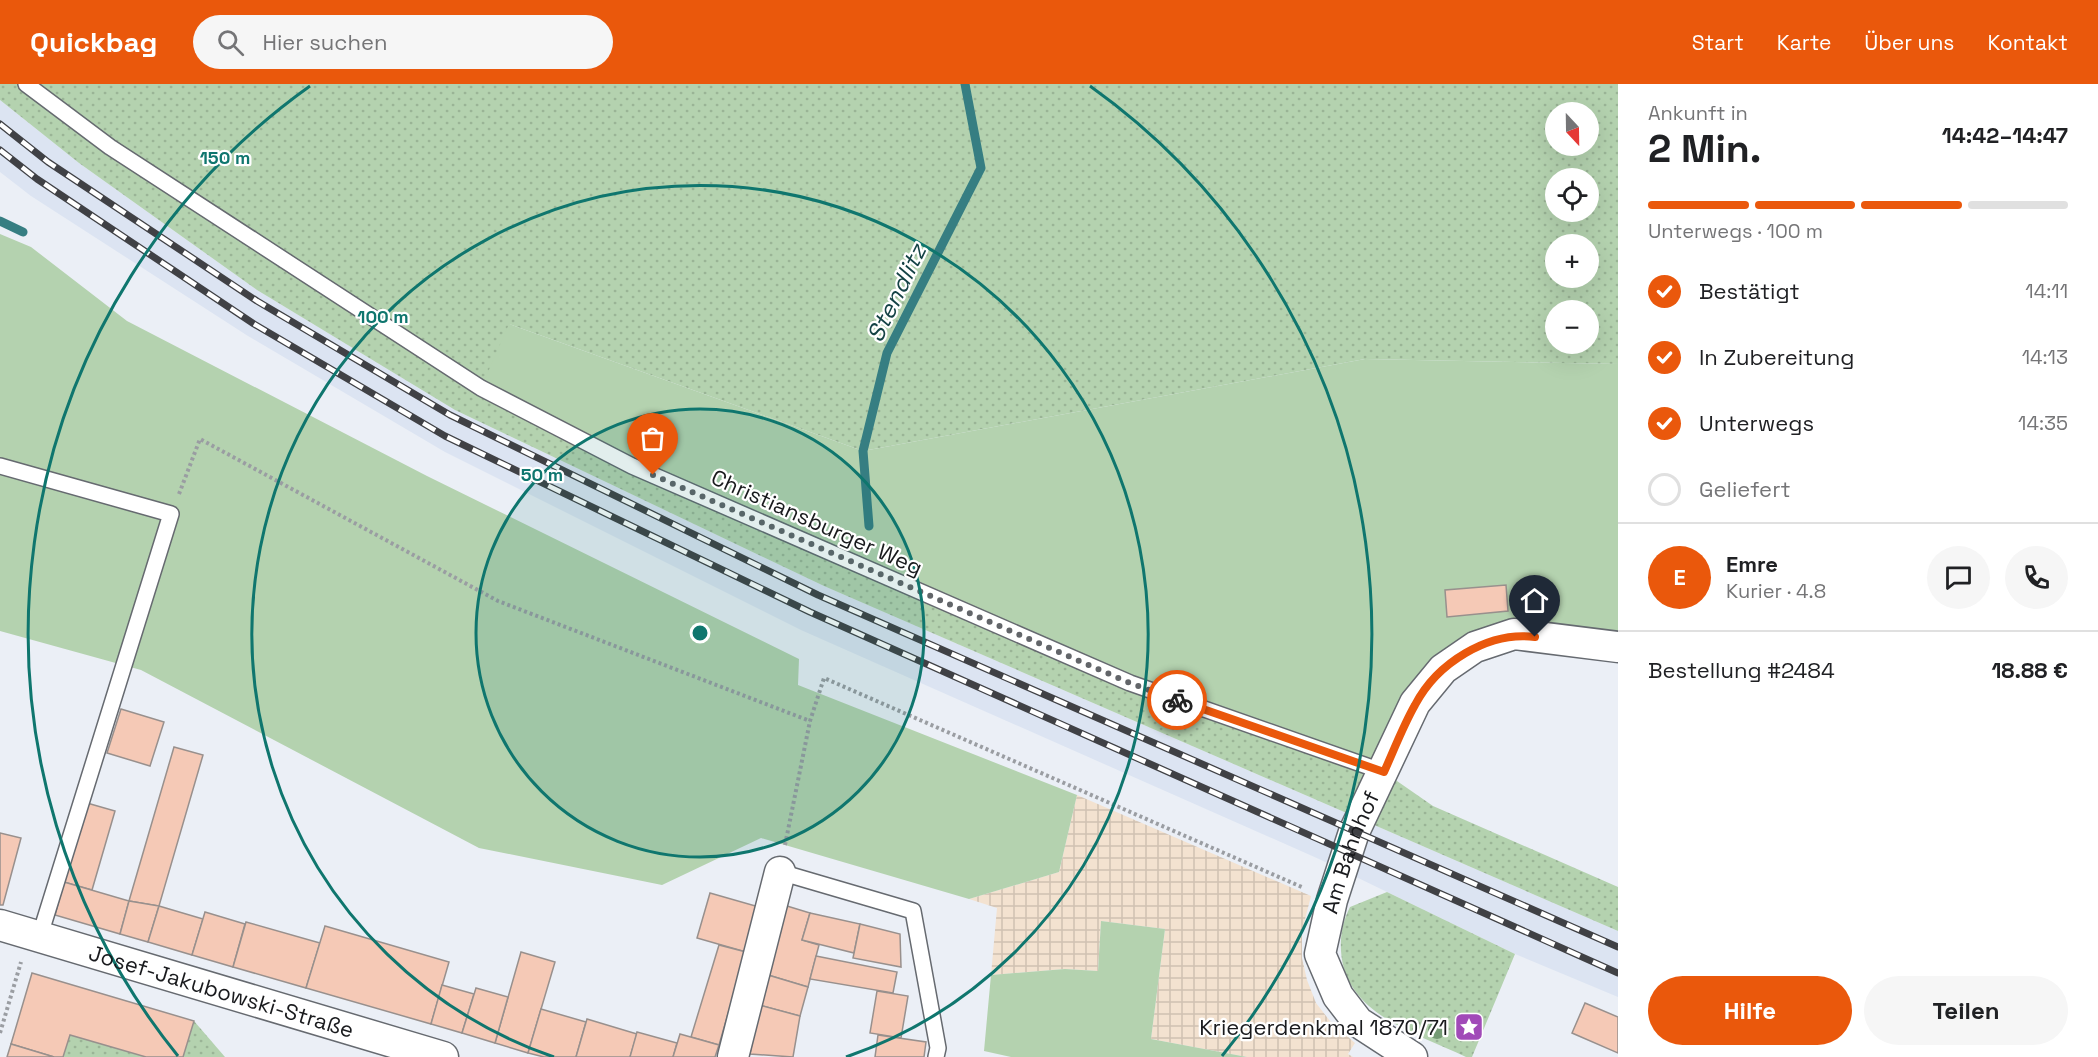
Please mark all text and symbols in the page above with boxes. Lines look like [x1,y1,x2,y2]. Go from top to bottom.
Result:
search box [193,15,613,69]
text: Quickbag [30,24,157,60]
icon: search [214,26,247,59]
text: Hier suchen [262,28,387,56]
text: Start [1692,29,1744,56]
text: Karte [1777,29,1831,56]
text: Über uns [1864,29,1954,56]
text: Kontakt [1987,29,2068,56]
text: Ankunft in [1648,100,1748,126]
north arrow [1545,102,1599,156]
map controls [1545,102,1599,354]
text: 14:42–14:47 [1942,121,2068,149]
text: 2 Min. [1648,124,1762,173]
text: 150 m [200,146,250,169]
button: locate [1545,168,1599,222]
text: Unterwegs · 100 m [1648,218,1823,244]
button: + [1545,234,1599,288]
water label: Stendlitz [859,238,934,347]
icon: check [1648,275,1681,308]
text: Bestätigt [1699,277,1800,305]
text: 14:11 [2025,278,2068,304]
button: − [1545,300,1599,354]
text: 100 m [357,305,409,328]
icon: check [1648,341,1681,374]
text: In Zubereitung [1699,343,1854,371]
text: 14:13 [2022,344,2068,370]
icon: check [1648,407,1681,440]
text: Unterwegs [1699,409,1814,437]
text: 14:35 [2018,410,2068,436]
pin [627,413,678,475]
icon: bag [636,422,669,455]
text: 50 m [521,463,563,486]
street label: Christiansburger Weg [707,463,927,581]
text: Geliefert [1699,475,1791,503]
button: chat [1927,546,1990,609]
button: phone [2005,546,2068,609]
text: Emre [1726,550,1778,578]
text: E [1673,563,1686,591]
pin [1509,575,1560,637]
text: Kurier · 4.8 [1726,578,1826,604]
icon: home [1518,584,1551,617]
centre of rings [690,623,710,643]
text: Bestellung #2484 [1648,656,1835,684]
text: 18.88 € [1991,656,2068,684]
courier [1147,670,1207,730]
icon: bike [1161,684,1194,717]
street label: Am Bahnhof [1315,786,1386,916]
street label: Josef-Jakubowski-Straße [86,938,357,1044]
button: Hilfe [1648,976,1852,1045]
button: Teilen [1864,976,2068,1045]
place icon: Kriegerdenkmal 1870/71 [1453,1011,1485,1043]
place label: Kriegerdenkmal 1870/71 [1199,1013,1448,1041]

